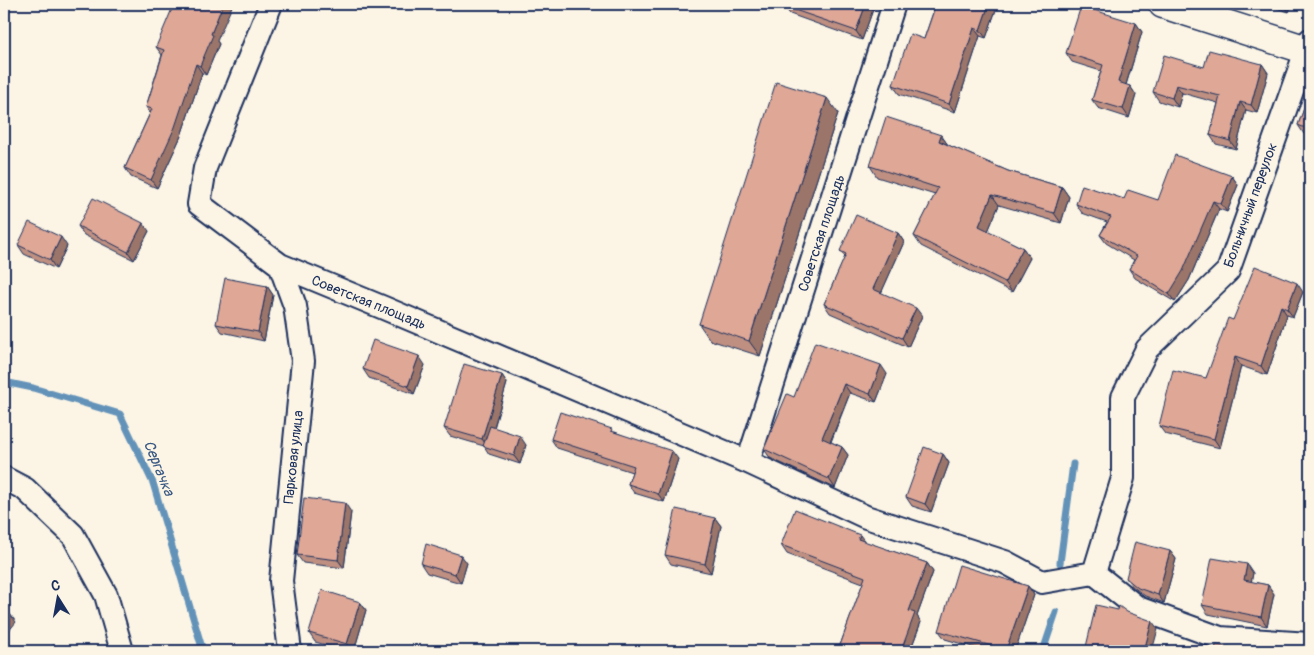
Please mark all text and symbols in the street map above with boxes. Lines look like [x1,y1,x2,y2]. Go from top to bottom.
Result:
street label: Больничный переулок [1220,141,1281,270]
street label: Советская площадь [795,172,848,294]
street label: Советская площадь [309,272,429,333]
street label: Парковая улица [280,409,307,505]
water label: Сергачка [139,438,179,500]
north arrow [32,572,82,622]
text: С [50,576,62,595]

